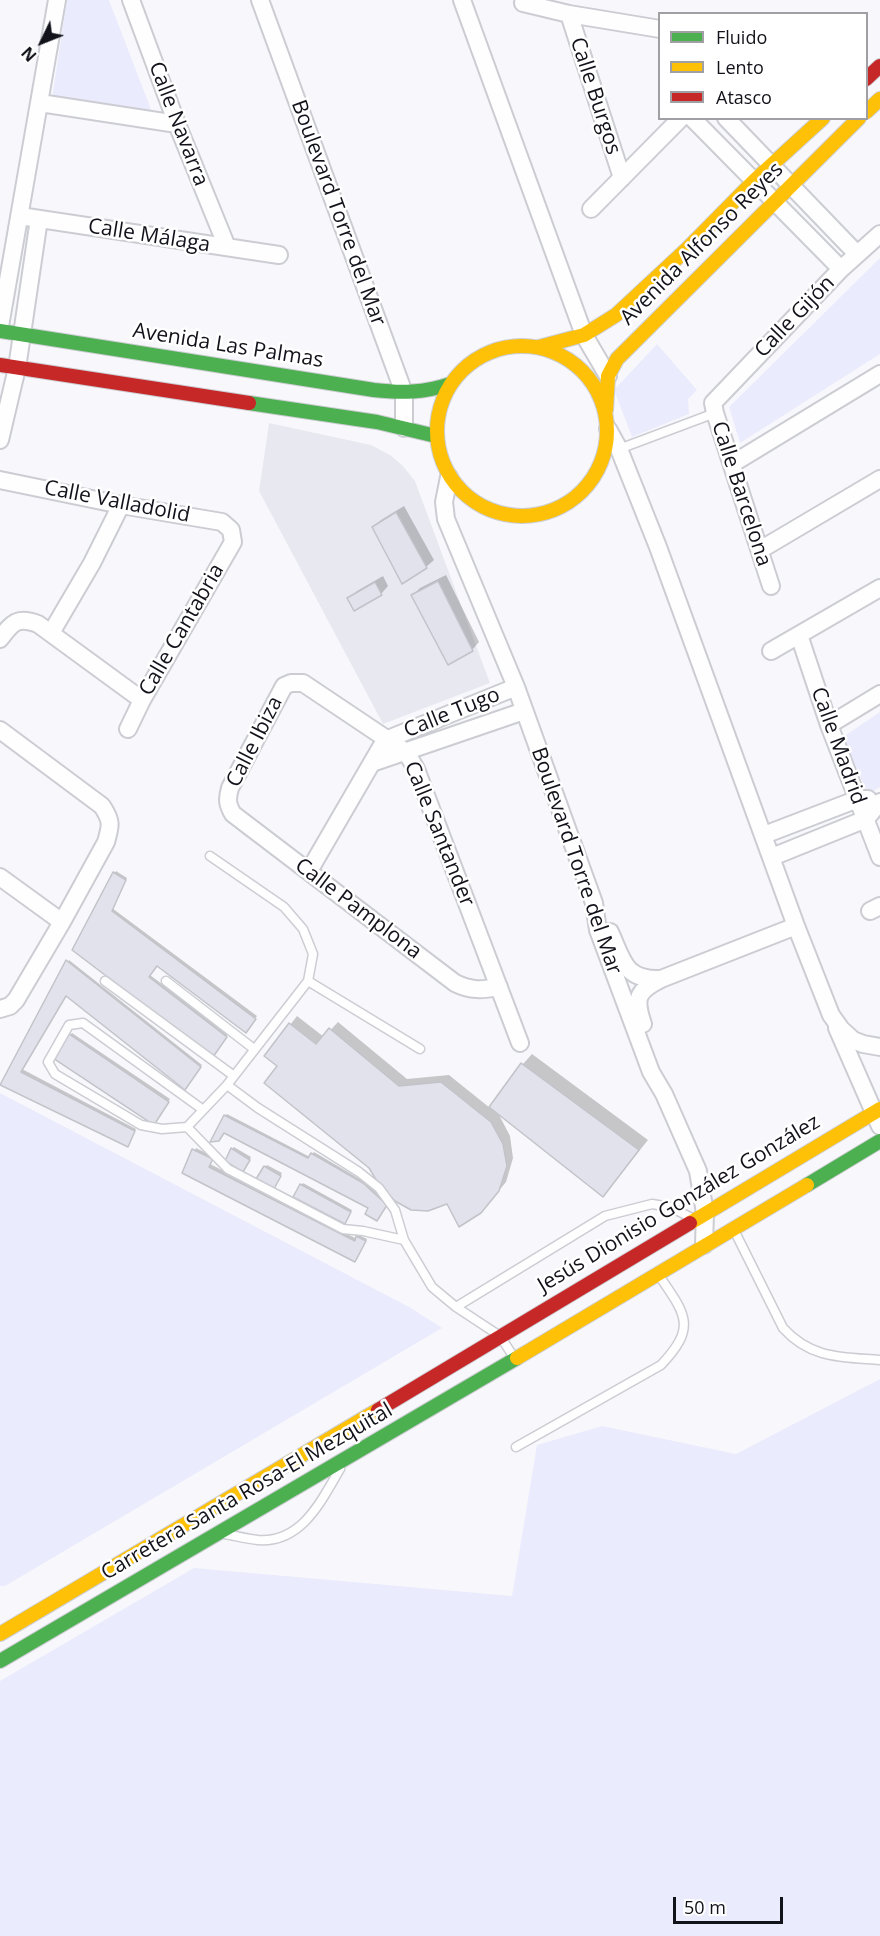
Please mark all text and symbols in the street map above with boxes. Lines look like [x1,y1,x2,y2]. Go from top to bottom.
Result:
north arrow [12,12,72,72]
legend [658,12,868,120]
text: Fluido [716,25,767,49]
street label: Calle Burgos [564,34,626,158]
text: N [16,42,41,67]
text: Lento [716,55,764,79]
street label: Calle Navarra [143,58,213,190]
text: Atasco [716,85,772,109]
street label: Boulevard Torre del Mar [285,97,391,329]
street label: Avenida Alfonso Reyes [615,157,789,331]
street label: Calle Málaga [86,214,212,258]
street label: Calle Gijón [750,271,840,363]
street label: Avenida Las Palmas [131,318,325,374]
street label: Calle Barcelona [706,418,776,570]
street label: Calle Valladolid [42,475,192,529]
street label: Calle Cantabria [134,560,230,700]
street label: Calle Tugo [400,682,504,744]
street label: Calle Madrid [805,684,871,808]
street label: Calle Ibiza [221,692,289,792]
street label: Boulevard Torre del Mar [525,744,627,978]
street label: Calle Santander [398,758,480,910]
street label: Calle Pamplona [290,853,426,965]
street label: Jesús Dionisio González González [533,1110,825,1298]
street label: Carretera Santa Rosa-El Mezquital [97,1398,397,1586]
scale bar [676,1885,786,1923]
text: 50 m [684,1895,726,1919]

